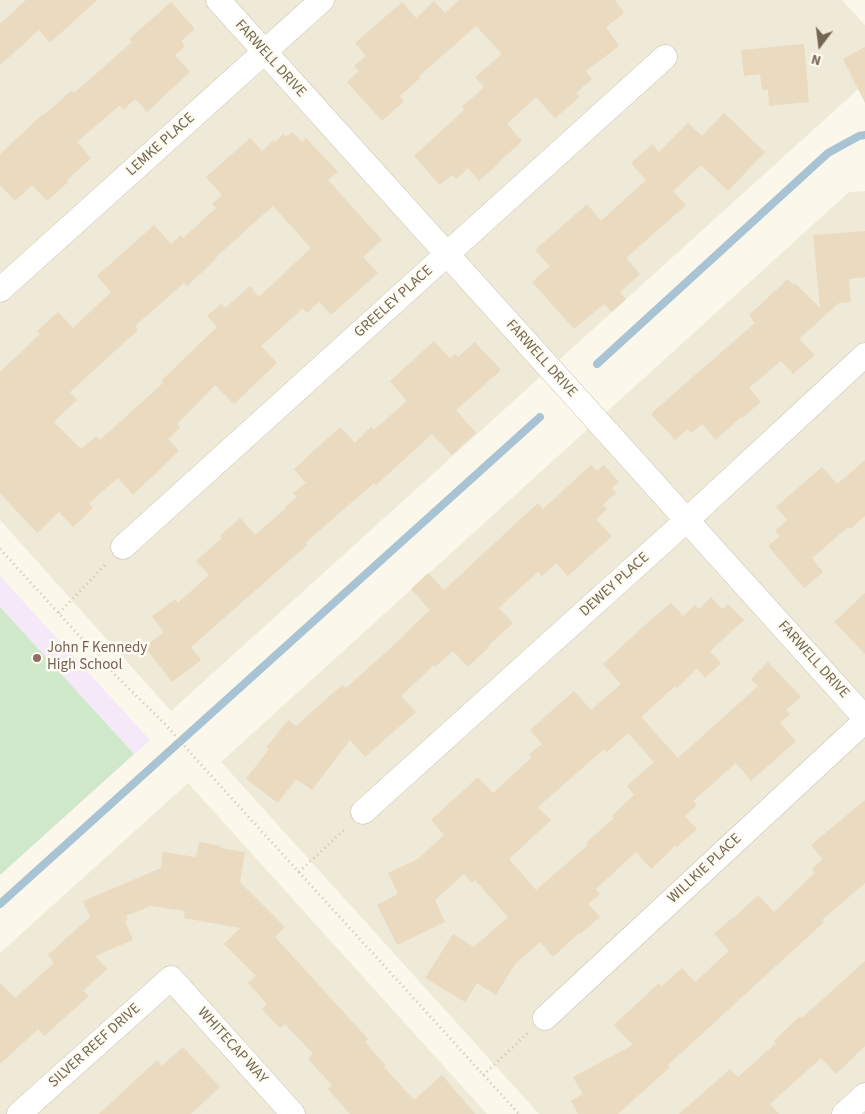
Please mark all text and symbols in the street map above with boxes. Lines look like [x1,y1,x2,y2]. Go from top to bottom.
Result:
street label: FARWELL DRIVE [230,16,310,102]
north arrow [795,20,845,70]
text: N [809,49,823,70]
street label: LEMKE PLACE [123,110,199,180]
street label: GREELEY PLACE [351,262,437,342]
street label: FARWELL DRIVE [501,316,581,402]
street label: DEWEY PLACE [577,549,653,621]
street label: FARWELL DRIVE [773,617,853,703]
place label: John F Kennedy High School [47,640,147,675]
marker: John F Kennedy High School [31,652,43,664]
street label: WILLKIE PLACE [664,830,746,908]
street label: SILVER REEF DRIVE [45,1000,145,1092]
street label: WHITECAP WAY [193,1004,271,1088]

